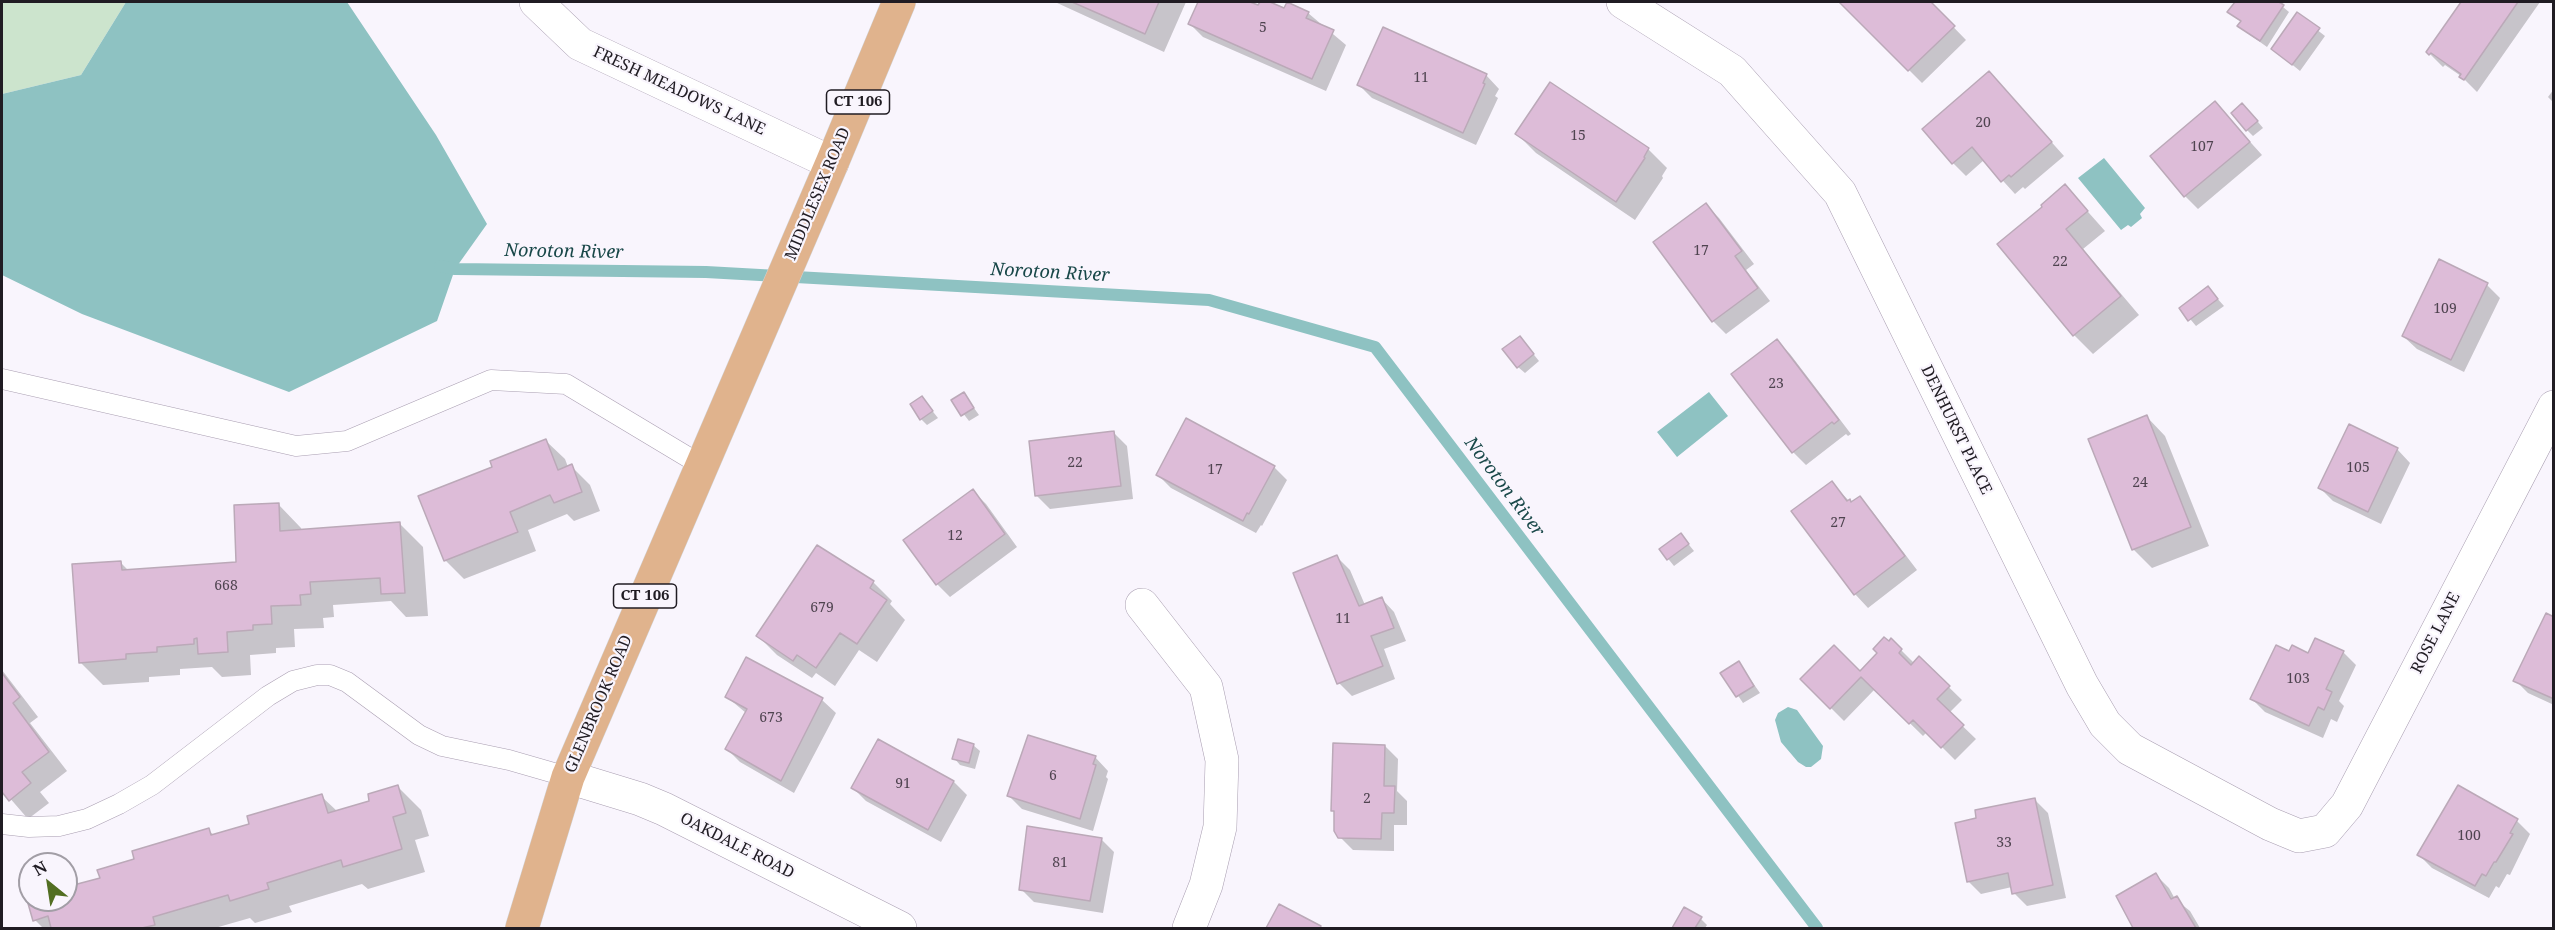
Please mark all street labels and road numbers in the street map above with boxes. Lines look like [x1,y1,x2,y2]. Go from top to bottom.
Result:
street label: FRESH MEADOWS LANE [590,43,768,139]
road number: CT 106 [826,90,890,114]
street label: MIDDLESEX ROAD [781,125,855,263]
street label: DENHURST PLACE [1916,362,1996,498]
road number: CT 106 [614,584,676,608]
street label: ROSE LANE [2407,589,2465,677]
street label: GLENBROOK ROAD [561,632,637,776]
street label: OAKDALE ROAD [677,809,797,883]

